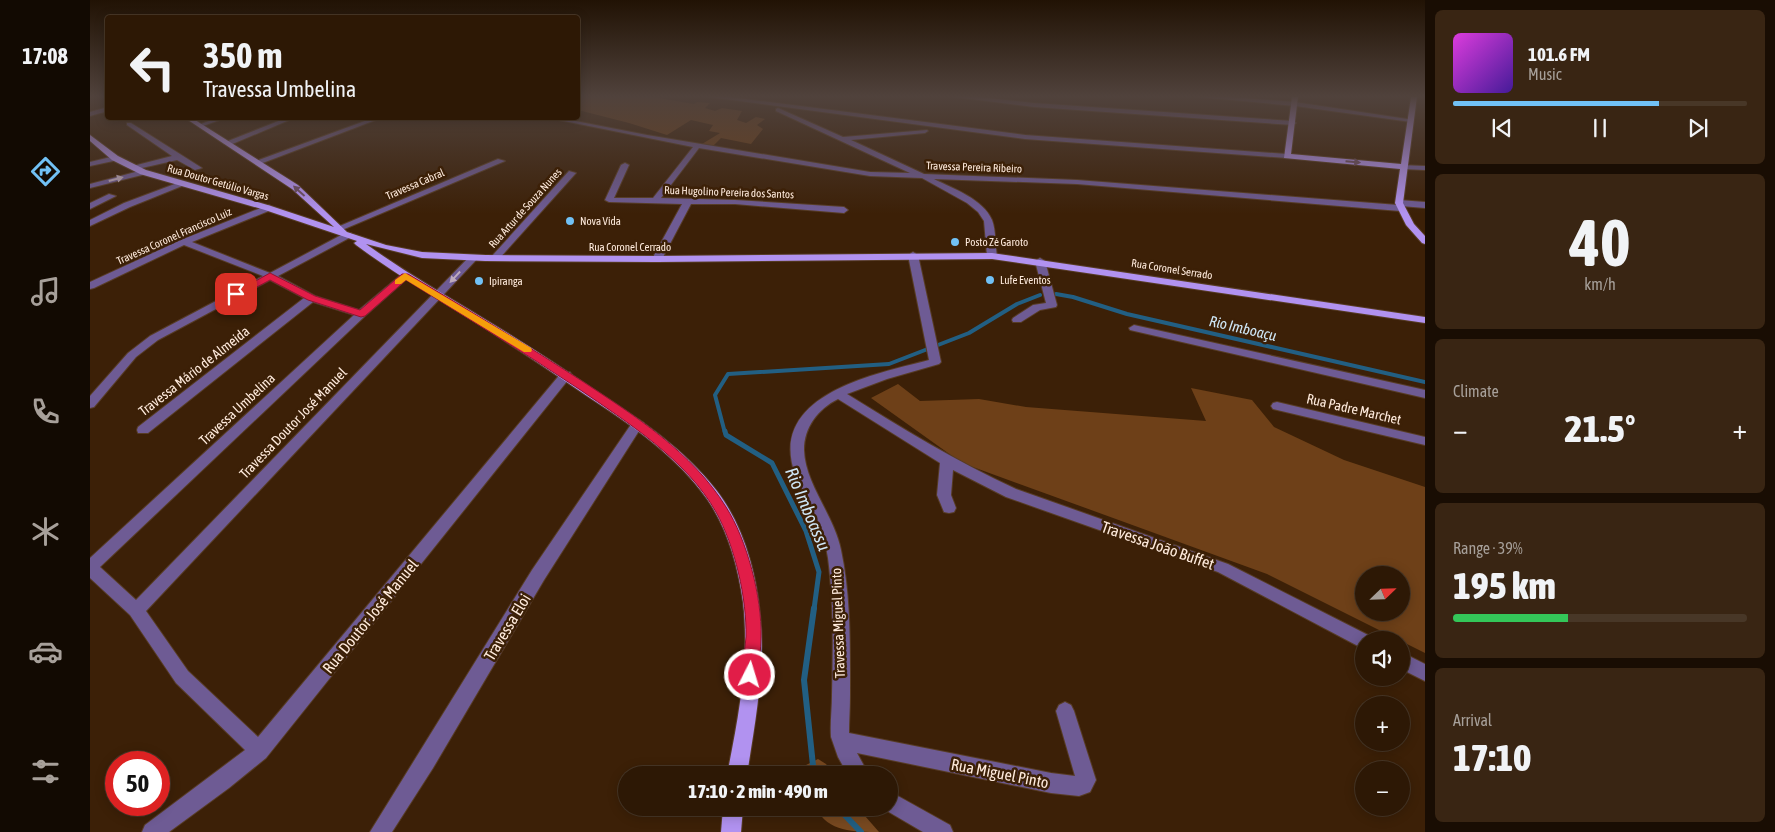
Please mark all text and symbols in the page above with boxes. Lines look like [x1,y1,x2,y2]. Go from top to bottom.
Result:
icon: left [120,35,185,100]
text: 350 m [203,35,282,75]
text: 17:08 [22,43,68,69]
text: 101.6 FM [1528,43,1590,65]
text: Music [1528,65,1562,83]
text: Travessa Umbelina [203,76,356,102]
icon: previous [1488,114,1516,142]
icon: pause [1586,114,1614,142]
icon: next [1684,114,1712,142]
icon: directions [28,154,63,189]
street label: Travessa Pereira Ribeiro [926,159,1022,175]
one-way arrow [1345,159,1361,167]
street label: Rua Doutor Getúlio Vargas [166,162,270,202]
street label: Travessa Cabral [384,166,446,202]
street label: Rua Artur de Souza Nunes [486,166,564,250]
one-way arrow [109,175,124,183]
street label: Rua Hugolino Pereira dos Santos [664,184,794,200]
one-way arrow [293,186,306,197]
street label: Travessa Coronel Francisco Luiz [115,205,233,267]
text: 40 [1569,205,1631,280]
marker: Nova Vida [564,215,576,227]
place label: Nova Vida [580,215,621,227]
marker: Posto Zé Garoto [949,236,961,248]
place label: Posto Zé Garoto [965,236,1028,248]
street label: Rua Coronel Cerrado [589,241,671,253]
street label: Rua Coronel Serrado [1131,257,1213,281]
one-way arrow [449,271,461,283]
pin [215,273,257,315]
icon: music [28,274,63,309]
marker: Lufe Eventos [984,274,996,286]
place label: Lufe Eventos [1000,274,1051,286]
marker: Ipiranga [473,275,485,287]
place label: Ipiranga [489,275,523,287]
text: km/h [1584,275,1616,293]
icon: arrive [222,280,250,308]
water label: Rio Imboaçu [1208,312,1278,344]
street label: Travessa Mário de Almeida [135,323,253,419]
street label: Travessa Doutor José Manuel [236,364,350,482]
street label: Travessa Umbelina [196,370,278,448]
text: Climate [1453,382,1499,400]
street label: Rua Padre Marchet [1305,390,1403,428]
icon: phone [28,394,63,429]
text: 21.5° [1565,407,1635,450]
text: − [1453,413,1468,445]
text: + [1732,413,1747,445]
water label: Rio Imboassu [781,464,835,554]
icon: climate [28,514,63,549]
street label: Travessa João Buffet [1099,517,1217,573]
text: Range · 39% [1453,539,1523,557]
street label: Rua Doutor José Manuel [319,555,422,677]
text: 195 km [1453,564,1556,607]
north arrow [1355,566,1410,621]
map controls [1355,566,1410,816]
street label: Travessa Miguel Pinto [828,568,848,678]
street label: Travessa Eloi [480,590,534,664]
button: sound [1355,631,1410,686]
icon: car [28,634,63,669]
position arrow [723,648,775,700]
button: + [1355,696,1410,751]
text: Arrival [1453,711,1492,729]
text: 17:10 [1453,736,1531,779]
speed limit sign: 50 [105,751,170,816]
icon: filters [28,754,63,789]
street label: Rua Miguel Pinto [950,755,1050,792]
button: − [1355,761,1410,816]
text: 17:10 · 2 min · 490 m [688,780,828,802]

